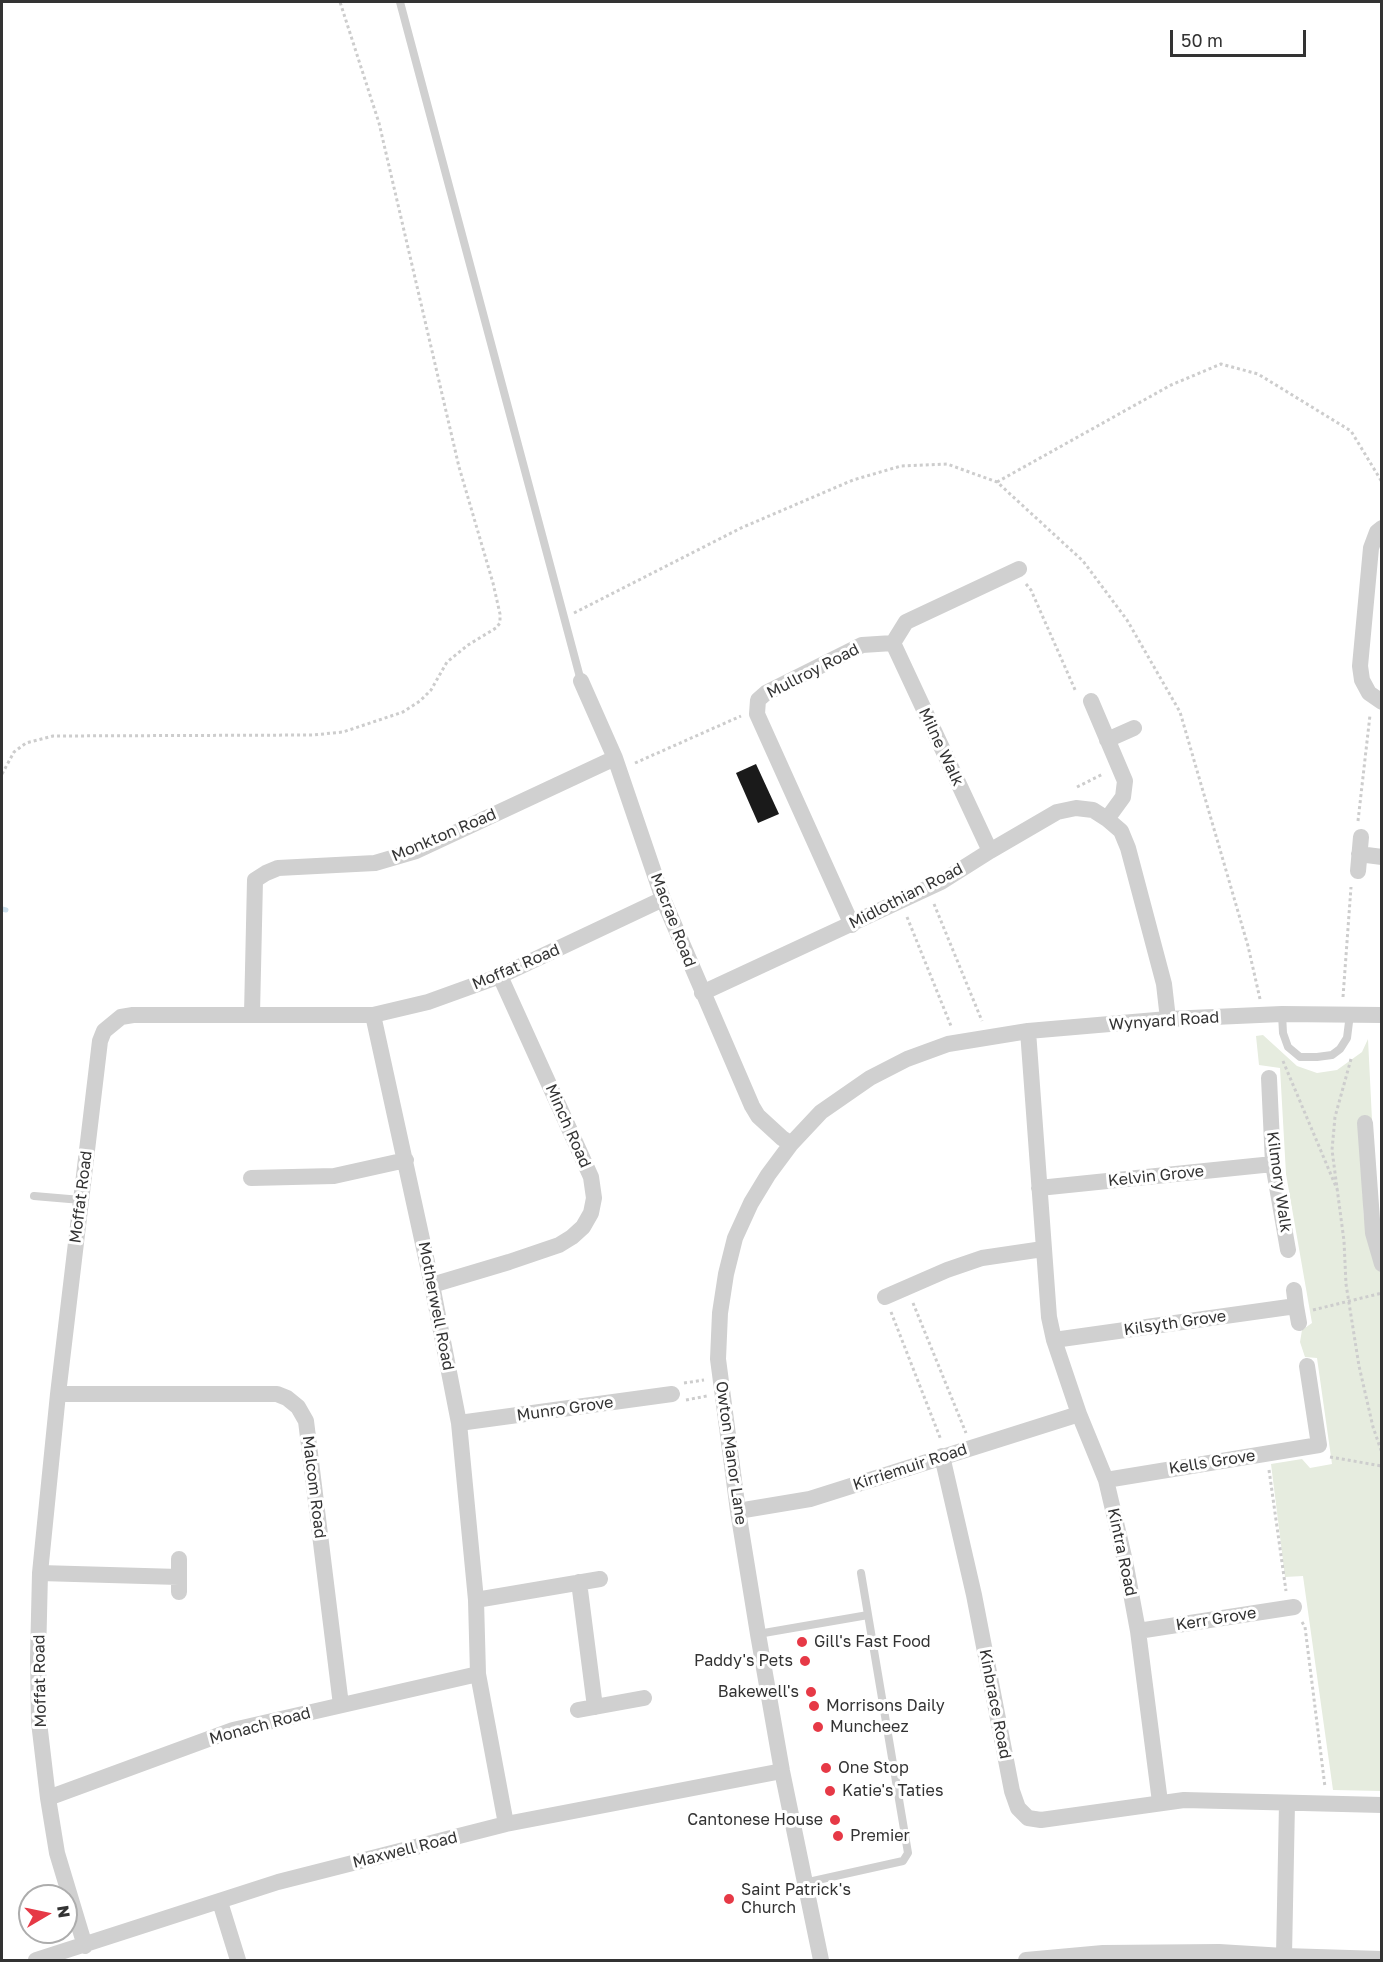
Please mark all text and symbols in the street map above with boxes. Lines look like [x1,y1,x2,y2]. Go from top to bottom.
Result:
scale bar [1173,18,1310,56]
text: 50 m [1181,29,1223,51]
street label: Mullroy Road [764,639,862,703]
street label: Milne Walk [915,705,967,789]
street label: Monkton Road [389,804,499,866]
street label: Midlothian Road [846,859,966,933]
street label: Macrae Road [646,870,700,970]
street label: Moffat Road [469,940,563,994]
street label: Wynyard Road [1108,1008,1220,1034]
street label: Minch Road [541,1081,595,1171]
street label: Kilmory Walk [1262,1130,1296,1234]
street label: Moffat Road [66,1150,96,1244]
street label: Kelvin Grove [1107,1161,1205,1191]
street label: Motherwell Road [414,1240,458,1372]
street label: Kilsyth Grove [1123,1306,1227,1340]
street label: Owton Manor Lane [711,1380,751,1526]
street label: Munro Grove [515,1393,615,1425]
street label: Malcom Road [298,1434,330,1540]
street label: Kirriemuir Road [850,1439,970,1495]
street label: Kells Grove [1167,1446,1257,1478]
street label: Kintra Road [1103,1506,1141,1598]
street label: Kerr Grove [1174,1603,1258,1635]
place label: Gill's Fast Food [814,1632,931,1652]
street label: Moffat Road [30,1634,50,1728]
marker: Gill's Fast Food [795,1635,809,1649]
street label: Kinbrace Road [975,1648,1015,1760]
place label: Paddy's Pets [694,1651,793,1671]
marker: Paddy's Pets [798,1654,812,1668]
place label: Bakewell's [718,1682,799,1702]
marker: Bakewell's [804,1685,818,1699]
place label: Morrisons Daily [826,1696,945,1716]
marker: Morrisons Daily [807,1699,821,1713]
street label: Monach Road [207,1703,313,1749]
place label: Muncheez [830,1717,909,1737]
marker: Muncheez [811,1720,825,1734]
place label: One Stop [838,1758,909,1778]
marker: One Stop [819,1761,833,1775]
place label: Katie's Taties [842,1781,943,1801]
marker: Katie's Taties [823,1784,837,1798]
place label: Cantonese House [687,1810,823,1830]
marker: Cantonese House [828,1813,842,1827]
place label: Premier [850,1826,910,1846]
street label: Maxwell Road [351,1828,459,1872]
marker: Premier [831,1829,845,1843]
place label: Saint Patrick's Church [741,1880,851,1918]
north arrow [18,1884,78,1944]
marker: Saint Patrick's Church [722,1892,736,1906]
text: N [53,1904,75,1919]

